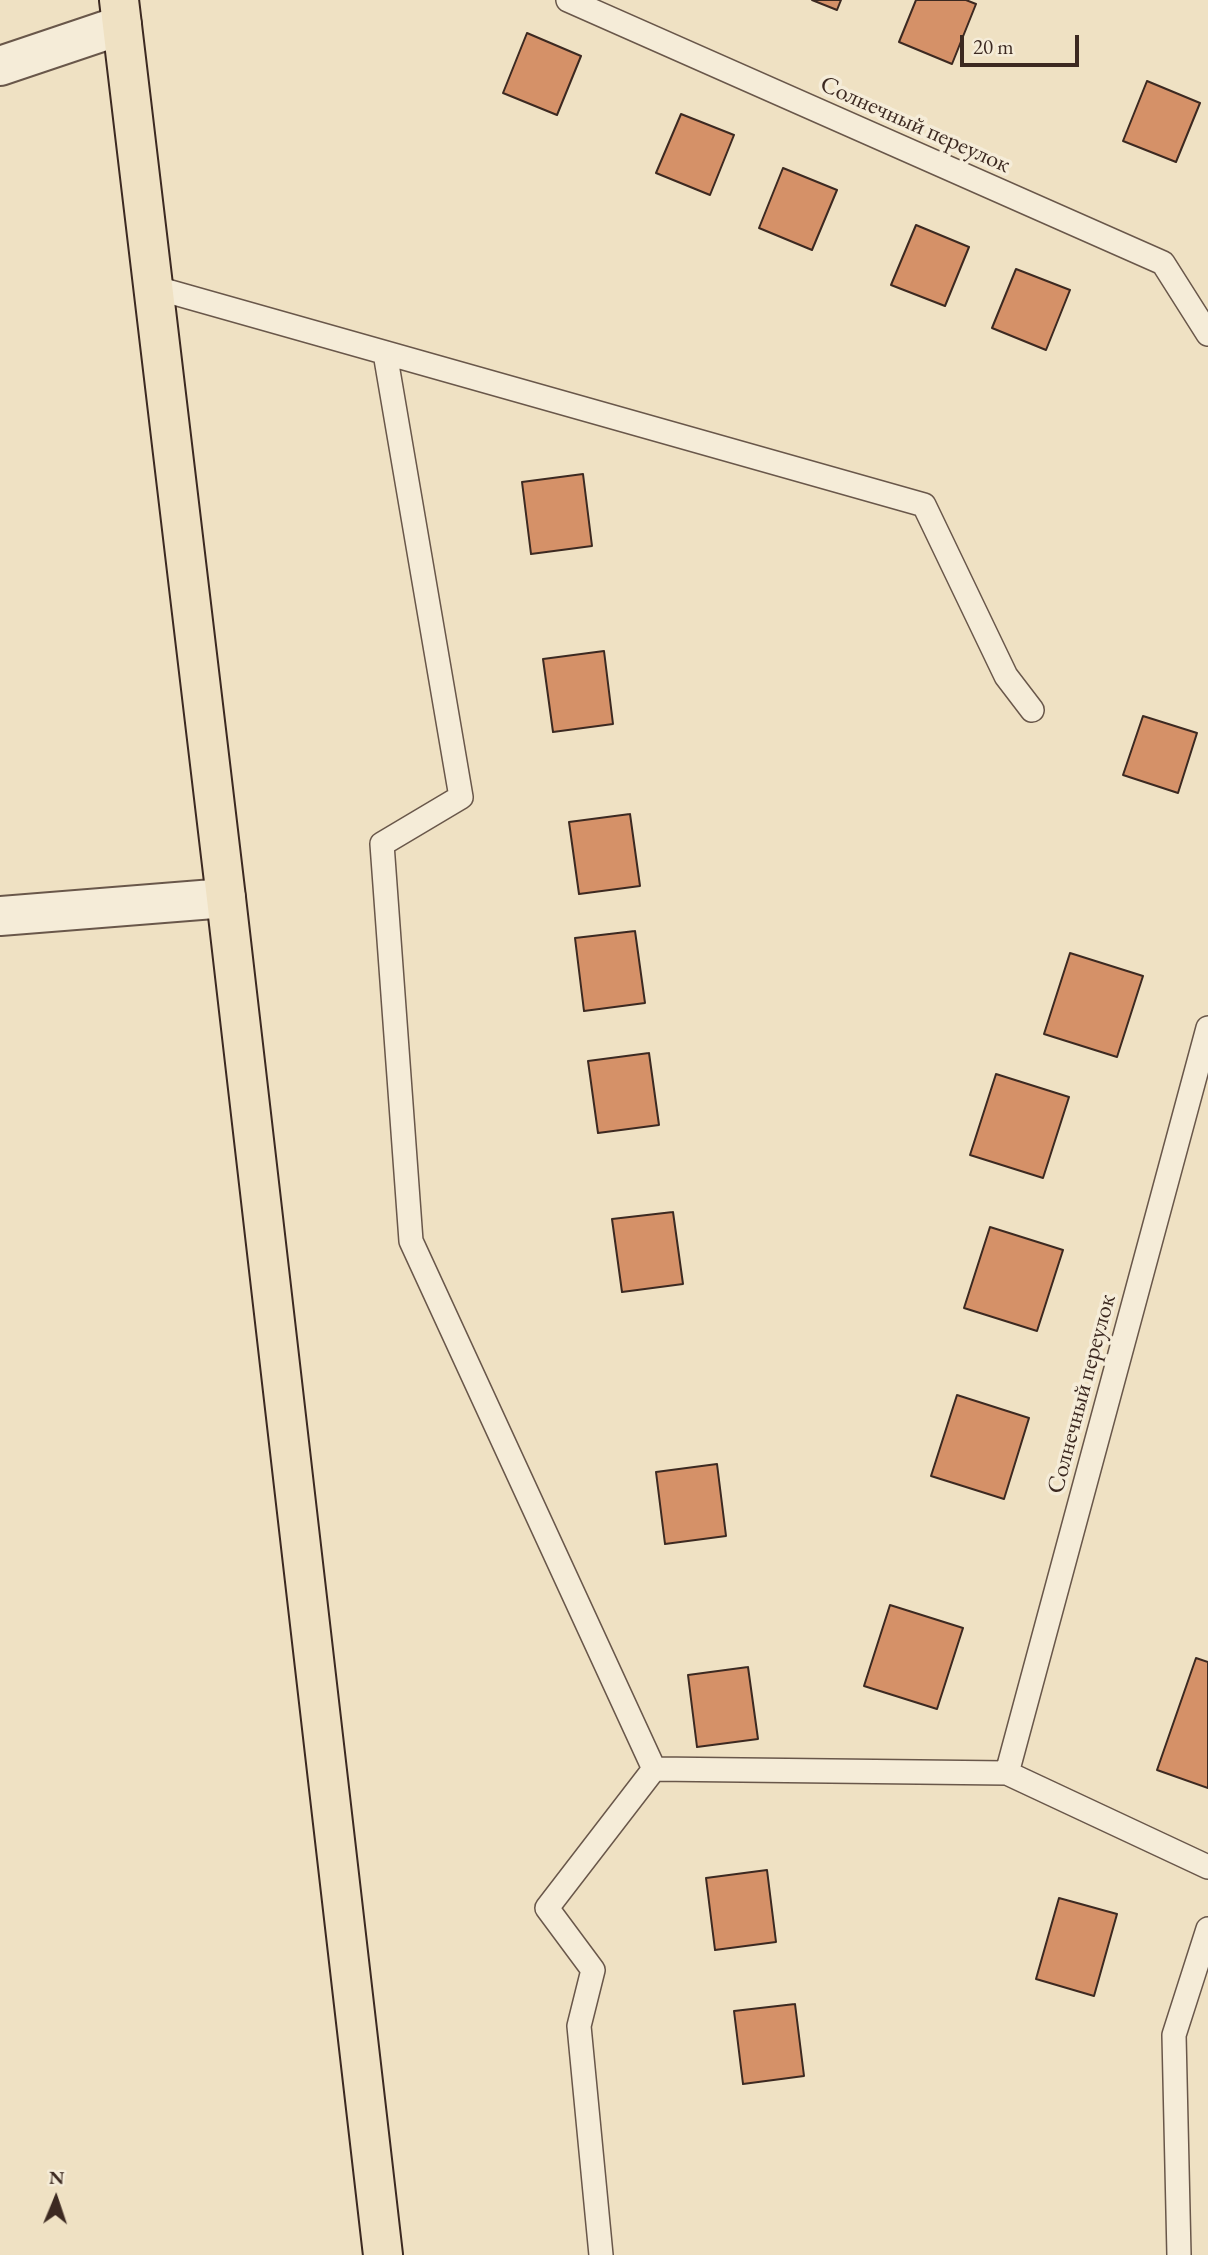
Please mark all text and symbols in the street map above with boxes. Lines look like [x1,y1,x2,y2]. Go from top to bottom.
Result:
scale bar [963,21,1082,65]
text: 20 m [973,33,1014,60]
street label: Солнечный переулок [815,70,1015,180]
street label: Солнечный переулок [1042,1291,1122,1497]
north arrow [21,2164,91,2234]
text: N [49,2165,65,2190]

